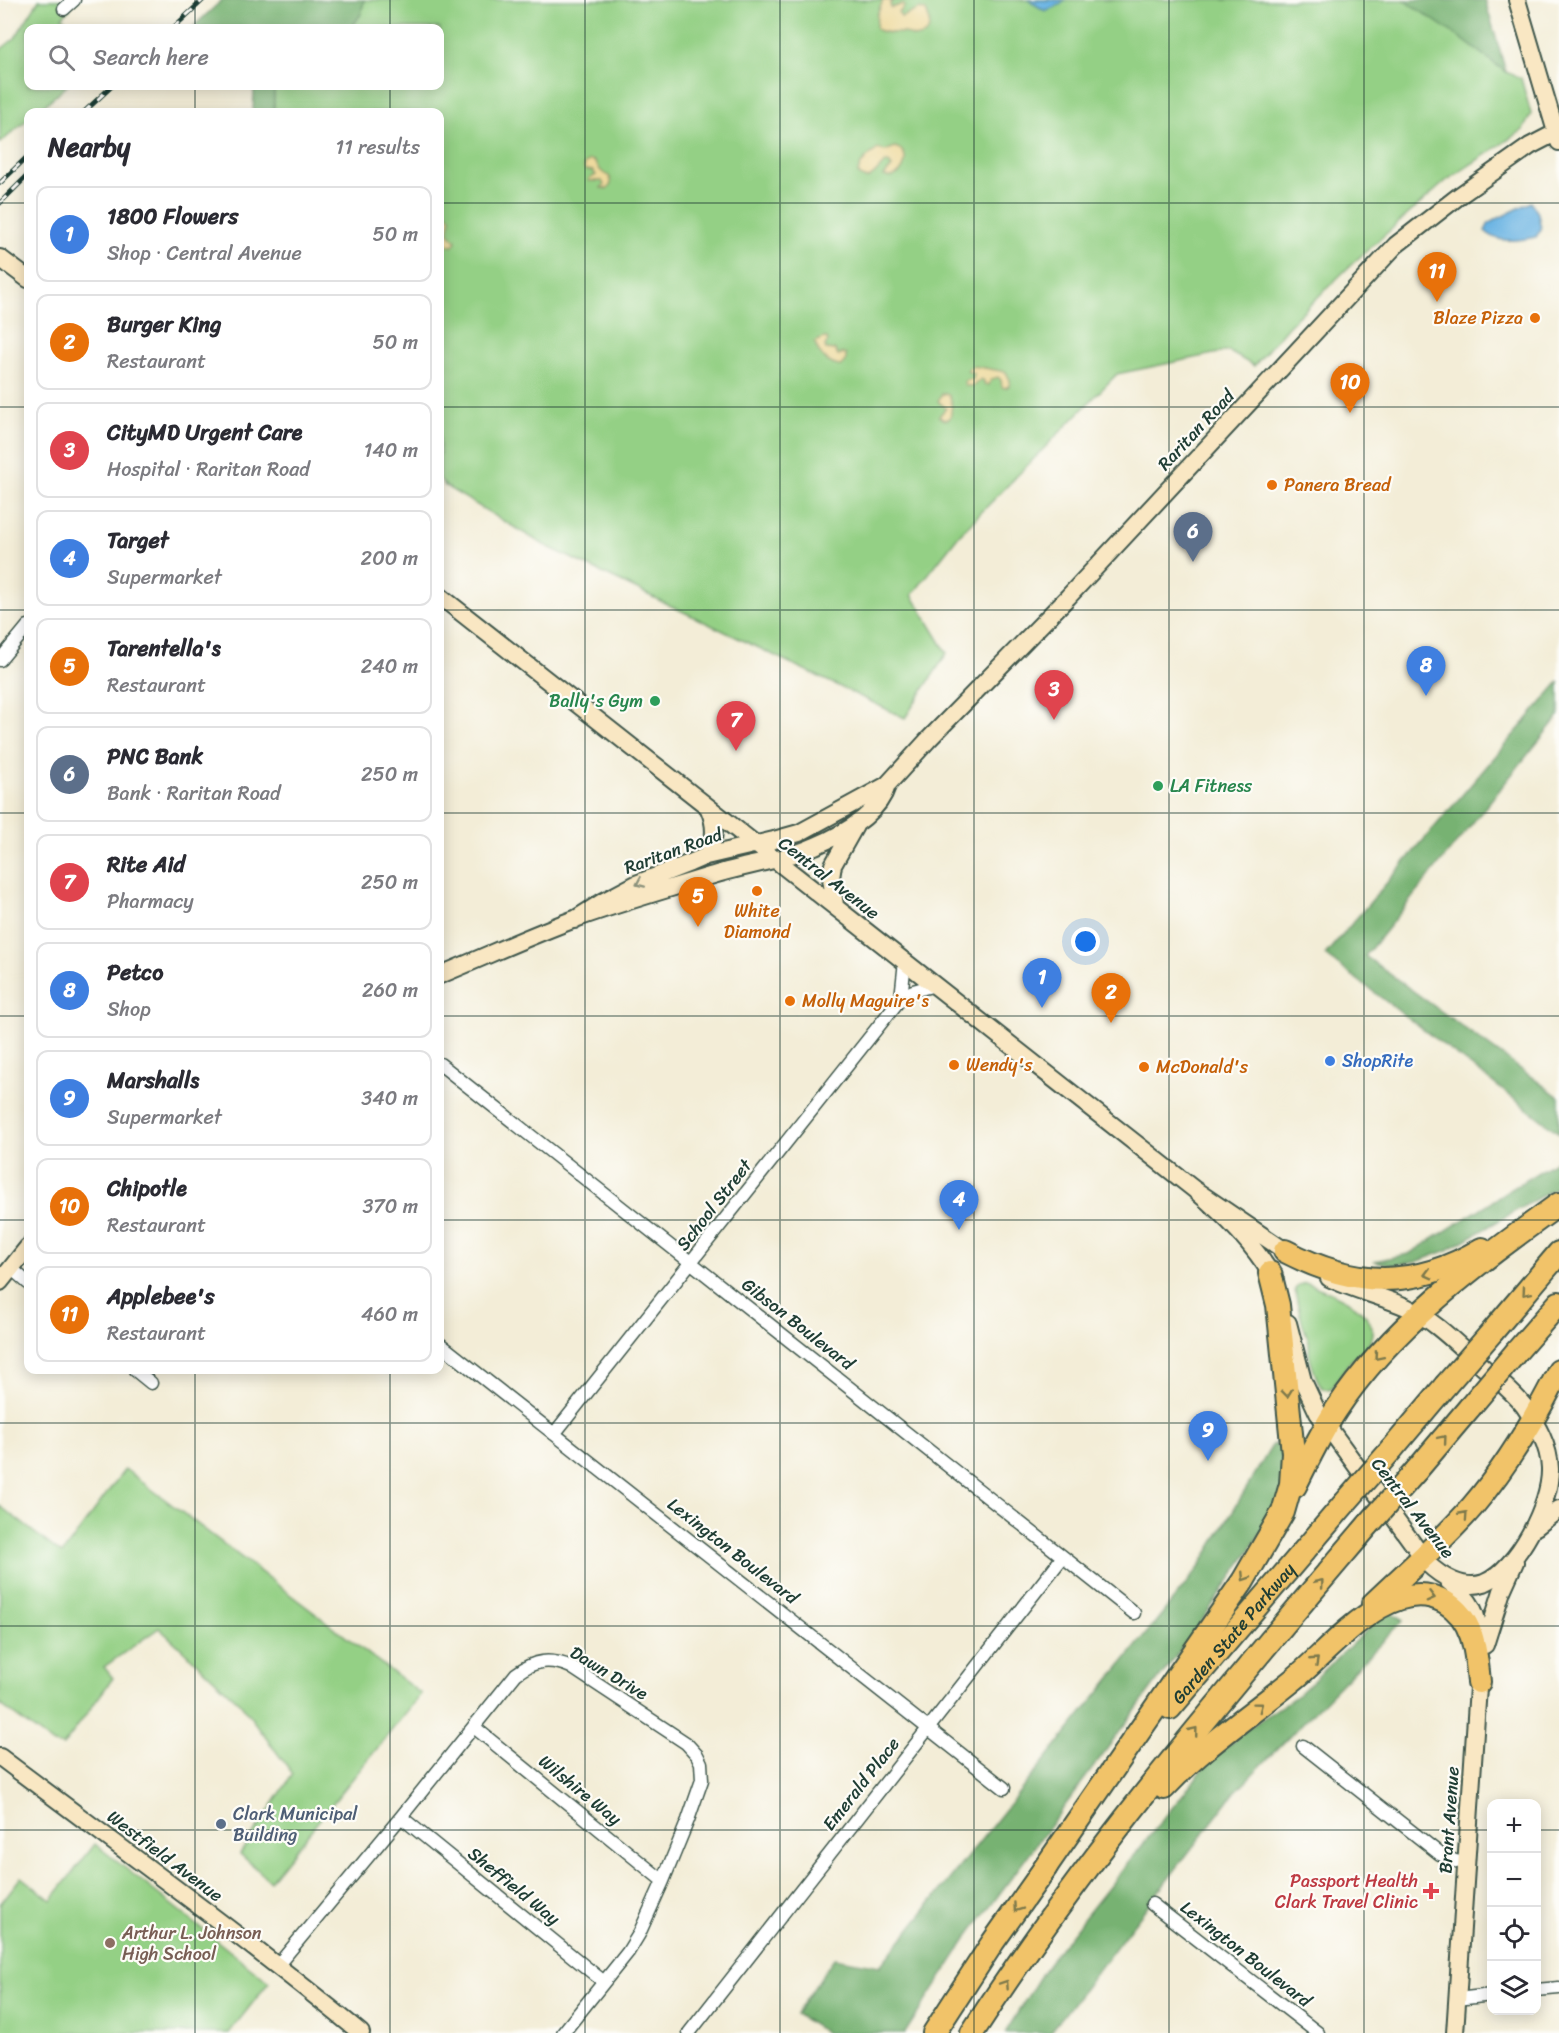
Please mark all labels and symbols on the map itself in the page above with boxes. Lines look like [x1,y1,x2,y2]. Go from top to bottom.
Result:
pin: 11 [1418,252,1456,302]
place label: Blaze Pizza [1433,302,1523,334]
marker: Blaze Pizza [1528,311,1542,325]
pin: 10 [1330,364,1370,413]
street label: Raritan Road [1149,381,1244,478]
place label: Panera Bread [1284,469,1392,501]
marker: Panera Bread [1265,478,1279,492]
pin: 6 [1174,512,1212,562]
pin: 8 [1406,646,1446,696]
pin: 3 [1034,670,1074,720]
place label: Bally's Gym [549,685,643,717]
marker: Bally's Gym [648,694,662,708]
pin: 7 [716,702,756,751]
place label: LA Fitness [1170,770,1253,802]
marker: LA Fitness [1151,779,1165,793]
street label: Raritan Road [619,818,728,884]
street label: Central Avenue [771,828,887,928]
one-way arrow [636,876,647,888]
pin: 5 [678,878,718,927]
marker: White Diamond [750,884,764,898]
place label: White Diamond [724,895,792,948]
your location [1071,927,1100,956]
pin: 1 [1022,958,1062,1008]
pin: 2 [1092,974,1130,1023]
place label: Molly Maguire's [802,985,930,1017]
marker: Molly Maguire's [783,994,797,1008]
place label: ShopRite [1342,1045,1414,1077]
place label: Wendy's [966,1049,1033,1081]
place label: McDonald's [1156,1051,1249,1083]
marker: ShopRite [1323,1054,1337,1068]
marker: Wendy's [947,1058,961,1072]
marker: McDonald's [1137,1060,1151,1074]
street label: School Street [668,1151,761,1258]
pin: 4 [940,1180,978,1230]
one-way arrow [1423,1267,1433,1279]
street label: Gibson Boulevard [734,1269,863,1380]
one-way arrow [1522,1285,1533,1296]
one-way arrow [1374,1349,1385,1360]
one-way arrow [1280,1389,1293,1398]
pin: 9 [1188,1412,1228,1461]
one-way arrow [1436,1435,1447,1446]
street label: Central Avenue [1363,1450,1463,1566]
street label: Lexington Boulevard [660,1489,807,1614]
one-way arrow [1457,1512,1468,1522]
street label: Garden State Parkway [1164,1555,1304,1712]
one-way arrow [1241,1571,1253,1581]
one-way arrow [1313,1579,1324,1590]
one-way arrow [1426,1590,1436,1603]
street label: Dawn Drive [564,1637,655,1709]
one-way arrow [1307,1658,1318,1669]
one-way arrow [1253,1703,1264,1714]
one-way arrow [1186,1727,1197,1738]
street label: Emerald Place [814,1730,908,1838]
street label: Wilshire Way [531,1746,629,1834]
street label: Brant Avenue [1429,1765,1469,1875]
place label: Clark Municipal Building [233,1798,358,1851]
street label: Westfield Avenue [100,1801,230,1911]
marker: Clark Municipal Building [214,1817,228,1831]
street label: Sheffield Way [461,1838,568,1934]
place label: Passport Health Clark Travel Clinic [1275,1865,1418,1918]
marker: Passport Health Clark Travel Clinic [1422,1882,1440,1900]
street label: Lexington Boulevard [1173,1892,1320,2017]
one-way arrow [1013,1902,1024,1913]
place label: Arthur L. Johnson High School [121,1917,262,1970]
marker: Arthur L. Johnson High School [103,1936,117,1950]
one-way arrow [997,1980,1009,1990]

